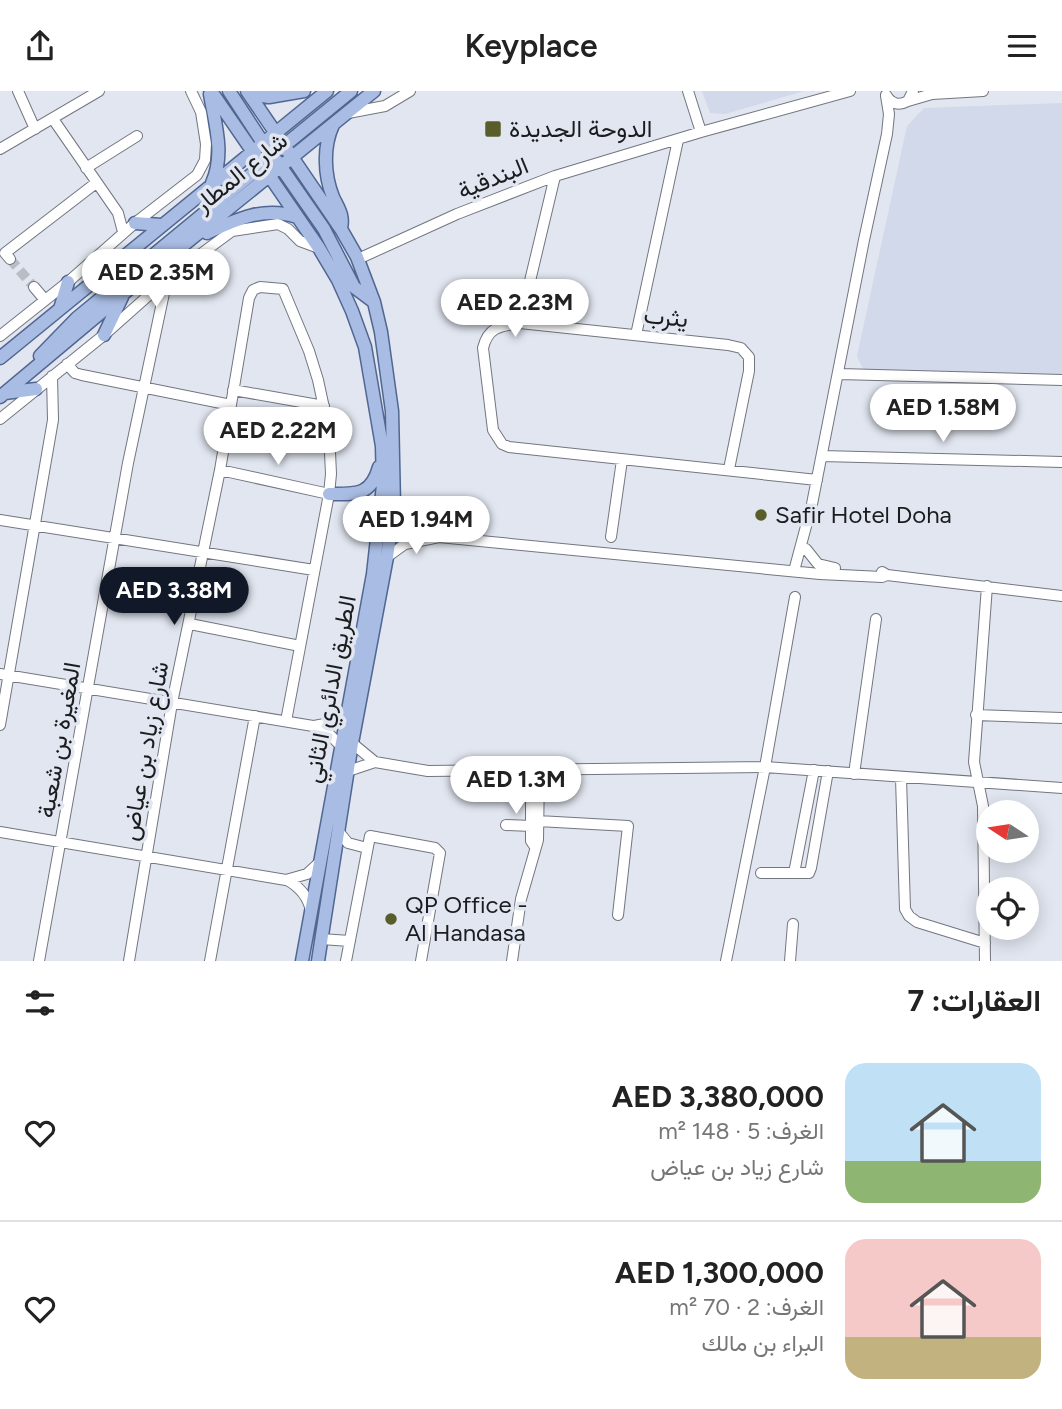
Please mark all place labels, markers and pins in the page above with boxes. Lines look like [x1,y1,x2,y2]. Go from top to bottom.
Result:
place label: الدوحة الجديدة [509,114,652,144]
marker: الدوحة الجديدة [483,119,503,139]
pin: AED 2.35M [76,249,236,309]
pin: AED 2.23M [435,279,595,339]
pin: AED 1.58M [863,385,1023,444]
pin: AED 2.22M [198,407,358,467]
pin: AED 1.94M [336,497,496,556]
place label: Safir Hotel Doha [775,500,952,529]
marker: Safir Hotel Doha [753,507,769,523]
pin: AED 3.38M [94,567,254,627]
pin: AED 1.3M [444,757,588,816]
place label: QP Office - Al Handasa [405,890,527,947]
marker: QP Office - Al Handasa [383,911,399,927]

